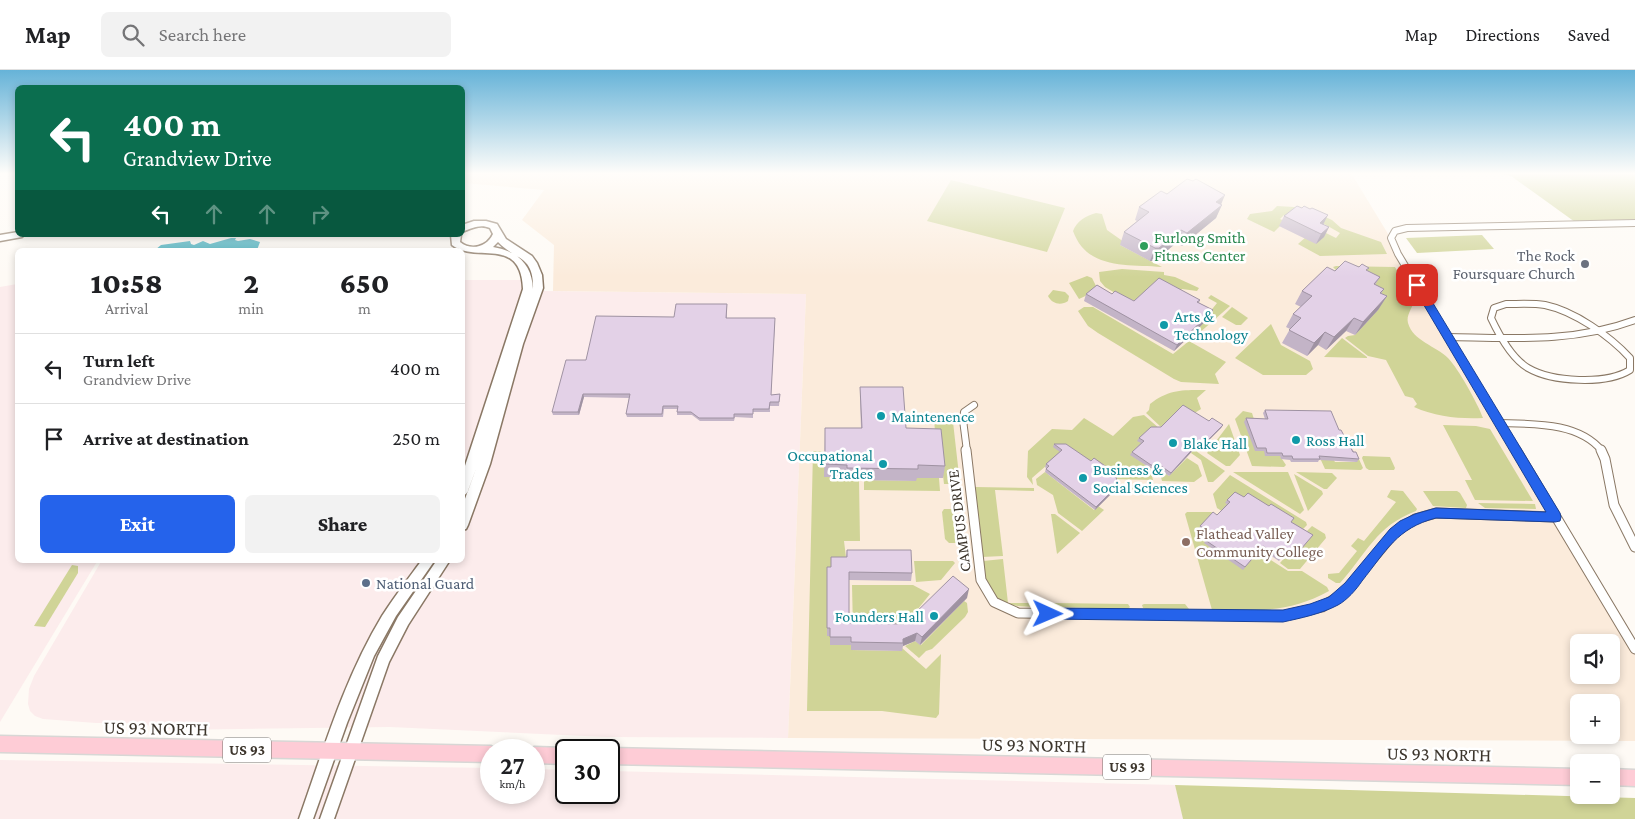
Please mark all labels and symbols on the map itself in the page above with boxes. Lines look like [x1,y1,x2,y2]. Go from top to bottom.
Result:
place label: Furlong Smith Fitness Center [1154,229,1246,264]
marker: Furlong Smith Fitness Center [1138,240,1150,252]
place label: The Rock Foursquare Church [1453,247,1575,283]
marker: The Rock Foursquare Church [1579,258,1591,270]
pin [1396,264,1438,306]
place label: Arts & Technology [1174,308,1249,344]
marker: Arts & Technology [1158,319,1170,331]
place label: Maintenence [891,408,975,425]
marker: Maintenence [875,410,887,422]
place label: Ross Hall [1306,432,1364,449]
marker: Ross Hall [1290,434,1302,446]
place label: Blake Hall [1183,435,1247,452]
marker: Blake Hall [1167,437,1179,449]
place label: Occupational Trades [787,447,873,482]
marker: Occupational Trades [877,458,889,470]
place label: Business & Social Sciences [1093,461,1188,496]
street label: CAMPUS DRIVE [944,469,974,573]
marker: Business & Social Sciences [1077,472,1089,484]
place label: Flathead Valley Community College [1196,525,1323,561]
marker: Flathead Valley Community College [1180,536,1192,548]
place label: National Guard [376,575,475,592]
marker: National Guard [360,577,372,589]
position arrow [1021,587,1073,639]
place label: Founders Hall [835,608,924,625]
marker: Founders Hall [928,610,940,622]
street label: US 93 NORTH [103,717,209,739]
street label: US 93 NORTH [981,734,1087,756]
road number: US 93 [223,738,271,762]
speed limit sign: 30 [555,739,620,804]
street label: US 93 NORTH [1386,743,1492,765]
road number: US 93 [1103,754,1151,780]

